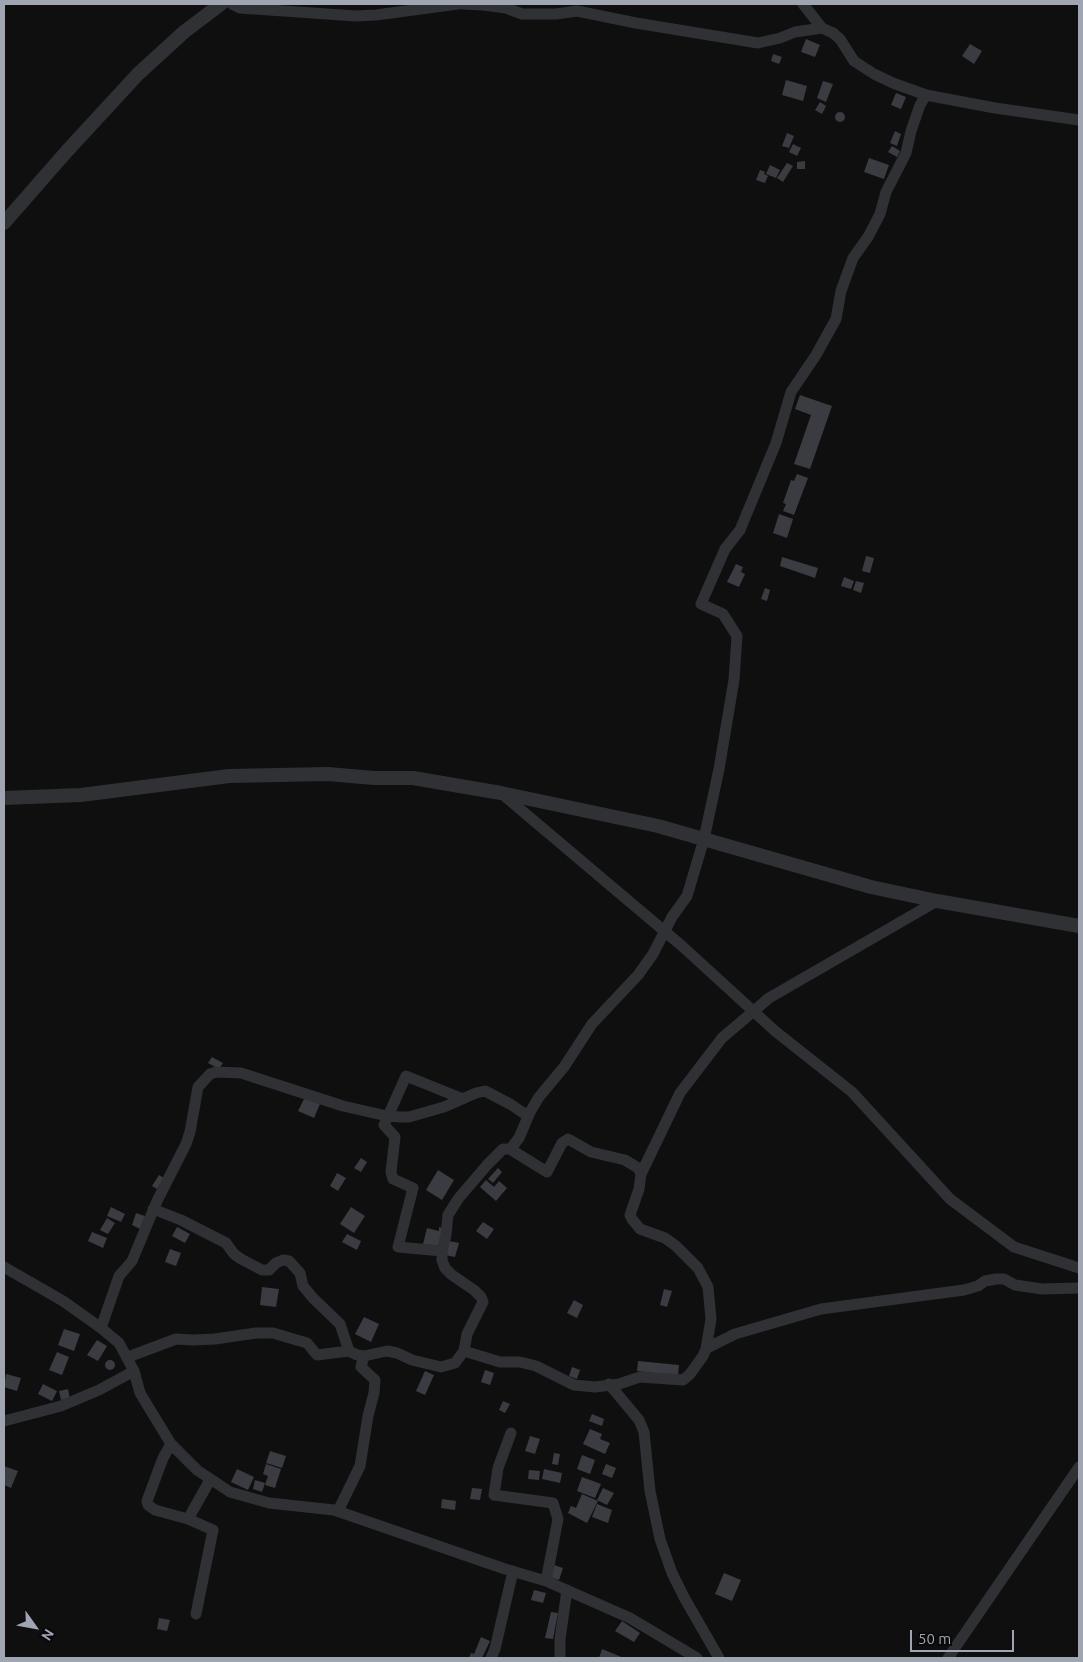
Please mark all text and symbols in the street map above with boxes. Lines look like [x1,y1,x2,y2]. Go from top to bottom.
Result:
north arrow [10,1602,60,1652]
scale bar [913,1620,1017,1652]
text: N [38,1626,57,1644]
text: 50 m [918,1630,951,1647]

